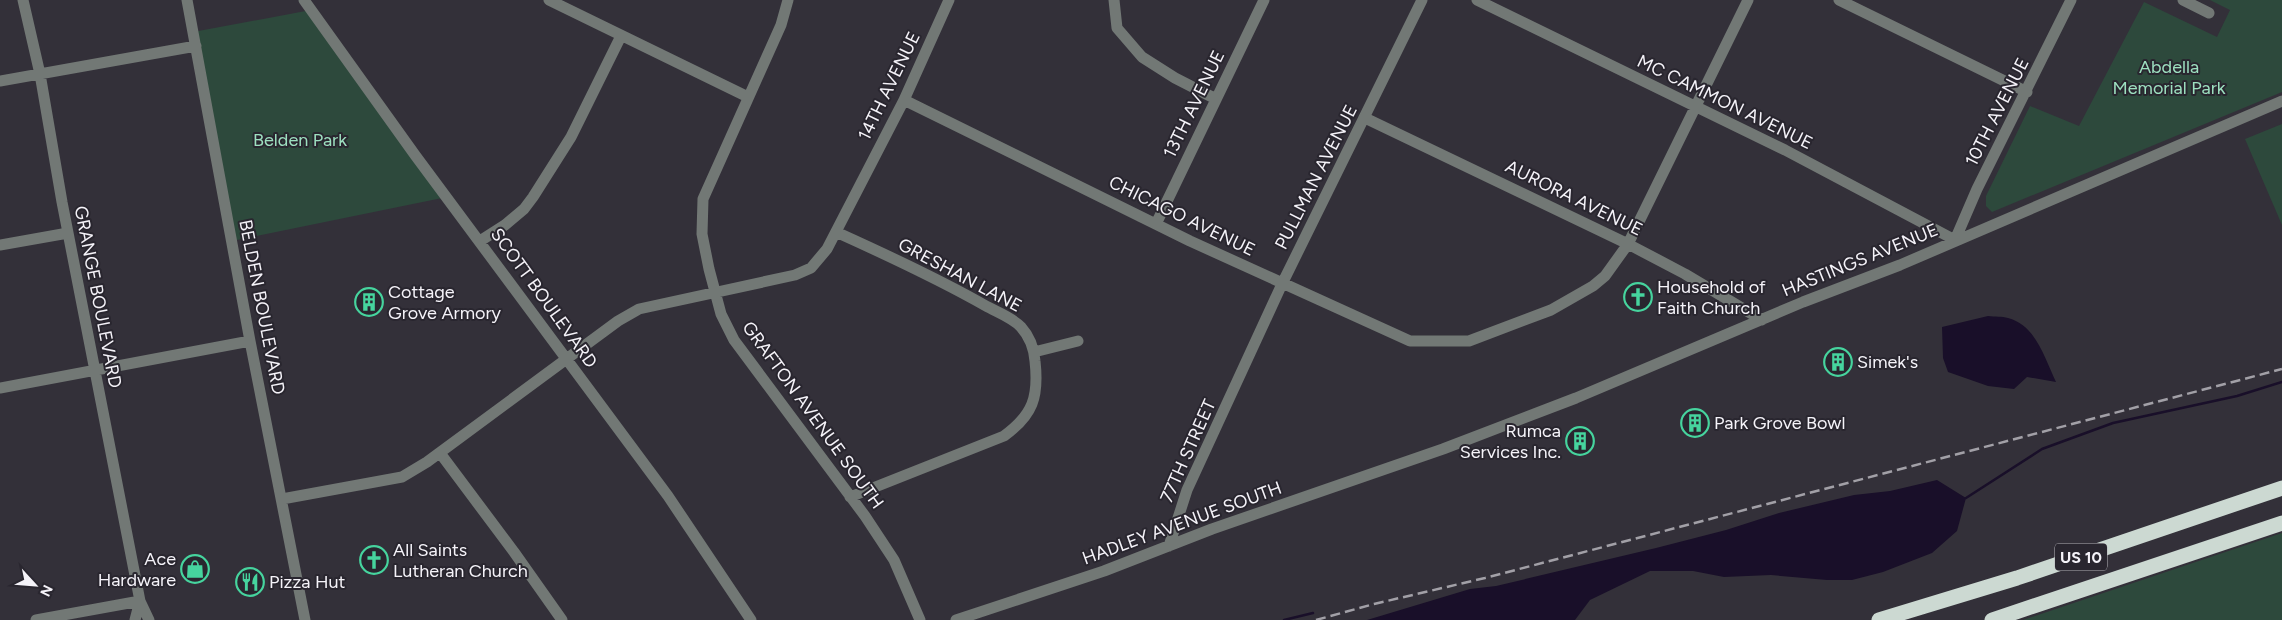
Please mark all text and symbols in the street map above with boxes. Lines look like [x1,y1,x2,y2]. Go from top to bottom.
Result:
street label: 14TH AVENUE [853,28,925,144]
street label: 13TH AVENUE [1158,47,1230,161]
street label: MC CAMMON AVENUE [1634,50,1816,154]
street label: 10TH AVENUE [1960,54,2034,170]
park label: Abdella Memorial Park [2113,56,2226,99]
street label: PULLMAN AVENUE [1270,101,1362,253]
park label: Belden Park [253,129,347,151]
street label: AURORA AVENUE [1502,155,1646,241]
street label: CHICAGO AVENUE [1105,171,1259,261]
street label: GRANGE BOULEVARD [70,204,126,390]
street label: BELDEN BOULEVARD [234,218,290,396]
street label: HASTINGS AVENUE [1779,219,1941,301]
street label: SCOTT BOULEVARD [486,224,602,372]
street label: GRESHAN LANE [894,233,1026,317]
place label: Household of Faith Church [1657,276,1766,319]
place label: Cottage Grove Armory [388,281,501,324]
church icon: Household of Faith Church [1623,282,1653,312]
building icon: Cottage Grove Armory [354,287,384,317]
street label: GRAFTON AVENUE SOUTH [738,317,888,513]
building icon: Simek's [1823,347,1853,377]
place label: Simek's [1857,351,1918,373]
street label: 77TH STREET [1155,396,1221,506]
building icon: Park Grove Bowl [1680,408,1710,438]
place label: Park Grove Bowl [1714,412,1845,434]
place label: Rumca Services Inc. [1460,420,1561,463]
building icon: Rumca Services Inc. [1565,426,1595,456]
street label: HADLEY AVENUE SOUTH [1079,477,1285,569]
place label: All Saints Lutheran Church [393,539,528,582]
road number: US 10 [2055,544,2107,570]
church icon: All Saints Lutheran Church [359,545,389,575]
place label: Ace Hardware [98,548,176,591]
shop icon: Ace Hardware [180,554,210,584]
north arrow [10,560,60,610]
restaurant icon: Pizza Hut [235,567,265,597]
place label: Pizza Hut [269,571,345,593]
text: N [36,582,56,599]

